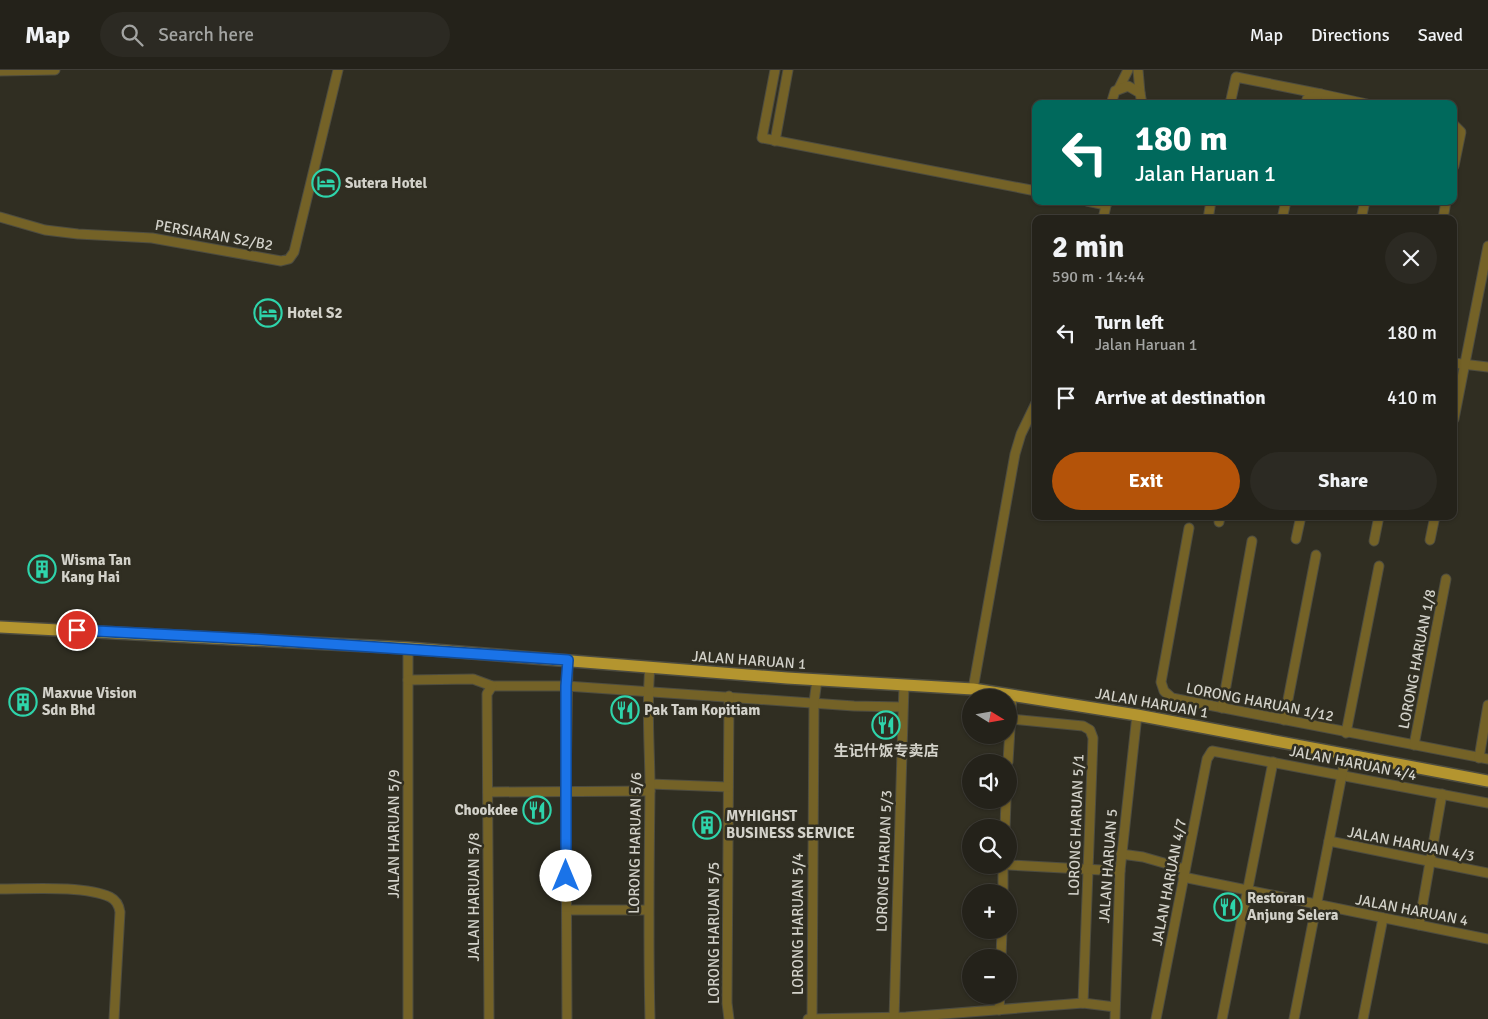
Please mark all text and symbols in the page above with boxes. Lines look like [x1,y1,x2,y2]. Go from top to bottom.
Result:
search box [100,12,450,57]
text: Map [25,20,70,50]
icon: search [118,21,146,49]
text: Search here [158,23,254,47]
text: Map [1250,24,1283,46]
text: Directions [1311,24,1390,46]
text: Saved [1418,24,1463,46]
text: 180 m [1135,117,1228,160]
icon: left [1052,120,1117,185]
text: Jalan Haruan 1 [1135,160,1276,187]
hotel icon: Sutera Hotel [311,168,341,198]
place label: Sutera Hotel [345,174,427,192]
street label: PERSIARAN S2/B2 [154,216,274,254]
text: 2 min [1052,229,1124,266]
button: close [1385,232,1437,284]
text: 590 m · 14:44 [1052,267,1145,287]
hotel icon: Hotel S2 [253,298,283,328]
place label: Hotel S2 [287,304,343,322]
text: Turn left [1095,311,1164,335]
icon: left [1052,319,1080,347]
text: 180 m [1387,321,1437,345]
text: Jalan Haruan 1 [1095,335,1198,355]
icon: arrive [1052,384,1080,412]
text: Arrive at destination [1095,386,1266,410]
text: 410 m [1387,386,1437,410]
button: Exit [1052,452,1240,510]
button: Share [1250,452,1437,510]
place label: Wisma Tan Kang Hai [61,551,131,586]
building icon: Wisma Tan Kang Hai [27,554,57,584]
street label: LORONG HARUAN 1/8 [1395,588,1439,730]
pin [56,609,98,651]
icon: arrive [63,616,91,644]
street label: JALAN HARUAN 1 [691,647,807,673]
street label: LORONG HARUAN 1/12 [1185,679,1335,725]
place label: Maxvue Vision Sdn Bhd [42,684,137,719]
street label: JALAN HARUAN 1 [1094,684,1210,722]
building icon: Maxvue Vision Sdn Bhd [8,687,38,717]
north arrow [962,689,1018,744]
map controls [962,689,1017,1004]
restaurant icon: Pak Tam Kopitiam [610,695,640,725]
place label: Pak Tam Kopitiam [644,701,760,719]
restaurant icon: 生记什饭专卖店 [871,710,901,740]
place label: 生记什饭专卖店 [833,742,939,760]
street label: JALAN HARUAN 4/4 [1288,742,1418,784]
button: sound [962,754,1017,809]
street label: LORONG HARUAN 5/1 [1065,754,1087,896]
street label: JALAN HARUAN 5/9 [385,770,403,899]
street label: LORONG HARUAN 5/6 [625,772,645,914]
street label: LORONG HARUAN 5/3 [873,790,895,932]
restaurant icon: Chookdee [522,795,552,825]
place label: Chookdee [454,801,518,819]
place label: MYHIGHST BUSINESS SERVICE [726,807,855,842]
street label: JALAN HARUAN 5 [1095,808,1121,924]
building icon: MYHIGHST BUSINESS SERVICE [692,810,722,840]
street label: JALAN HARUAN 4/7 [1148,817,1190,947]
button: search [962,819,1017,874]
street label: JALAN HARUAN 4/3 [1346,823,1476,865]
street label: JALAN HARUAN 5/8 [465,833,483,962]
position arrow [539,849,591,901]
street label: LORONG HARUAN 5/4 [789,853,807,995]
street label: LORONG HARUAN 5/5 [705,862,723,1004]
button: + [962,884,1017,939]
place label: Restoran Anjung Selera [1247,889,1339,924]
street label: JALAN HARUAN 4 [1354,890,1470,930]
restaurant icon: Restoran Anjung Selera [1213,892,1243,922]
button: − [962,949,1017,1004]

